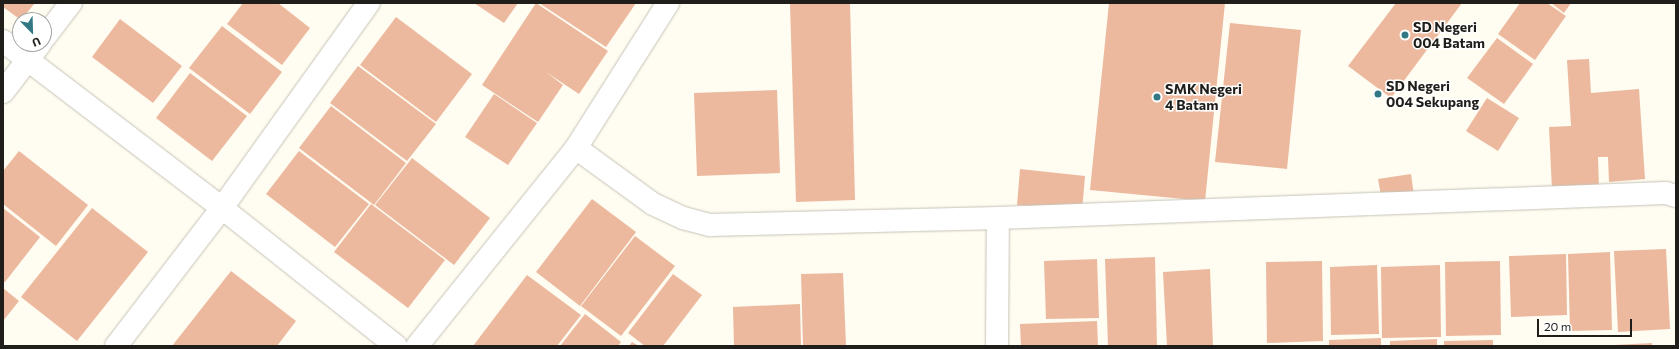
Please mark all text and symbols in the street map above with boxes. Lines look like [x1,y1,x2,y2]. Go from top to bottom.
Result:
north arrow [12,12,52,52]
place label: SD Negeri 004 Batam [1413,19,1485,52]
marker: SD Negeri 004 Batam [1400,30,1410,40]
text: U [30,35,43,50]
place label: SD Negeri 004 Sekupang [1386,78,1479,110]
place label: SMK Negeri 4 Batam [1165,81,1242,114]
marker: SD Negeri 004 Sekupang [1373,89,1383,99]
marker: SMK Negeri 4 Batam [1152,92,1162,102]
scale bar [1539,311,1634,337]
text: 20 m [1544,319,1571,333]

